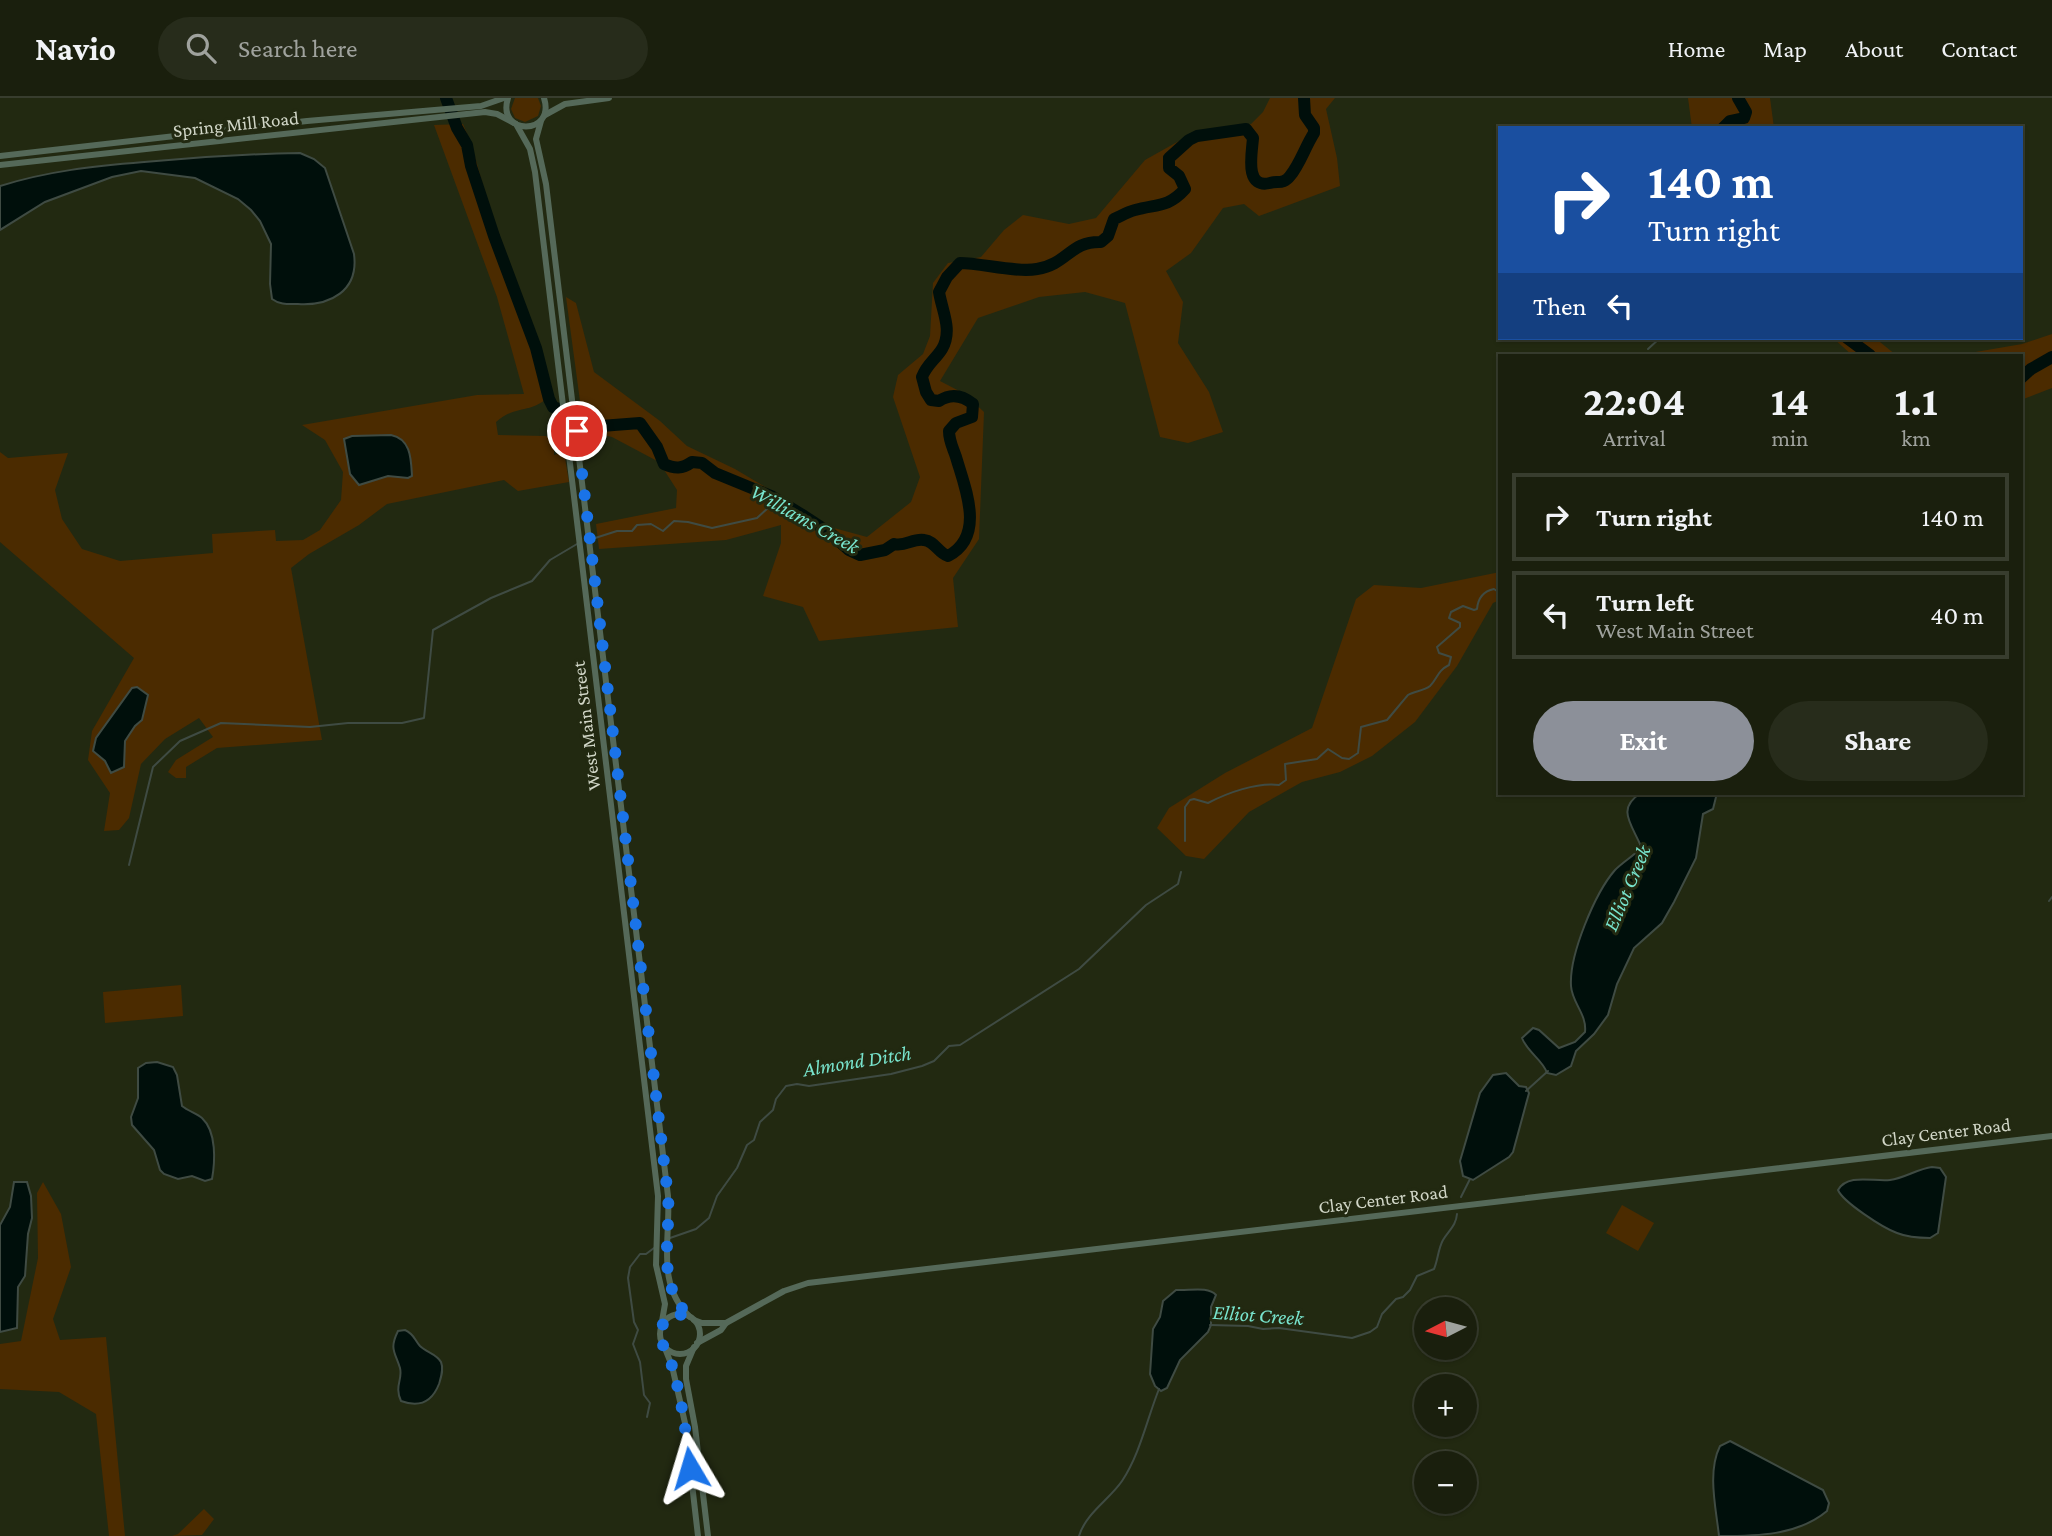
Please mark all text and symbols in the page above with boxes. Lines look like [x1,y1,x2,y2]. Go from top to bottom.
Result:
search box [158,17,648,80]
icon: search [182,29,220,67]
text: Navio [35,30,116,67]
text: Search here [238,34,357,63]
text: Home [1668,35,1725,62]
text: Map [1763,35,1807,62]
text: About [1845,35,1903,62]
text: Contact [1941,35,2017,62]
street label: Spring Mill Road [172,107,300,141]
icon: right [1533,154,1624,245]
text: 140 m [1648,154,1773,209]
text: Turn right [1648,212,1780,248]
icon: left [1601,287,1639,325]
text: Then [1533,292,1587,321]
text: 22:04 [1583,377,1685,424]
text: 14 [1771,377,1809,424]
text: 1.1 [1895,377,1938,424]
pin [547,401,607,461]
icon: arrive [558,412,596,450]
text: Arrival [1603,425,1666,451]
text: min [1772,425,1808,451]
text: km [1901,425,1931,451]
water label: Williams Creek [746,479,864,559]
icon: right [1537,498,1575,536]
text: Turn right [1596,503,1712,532]
text: 140 m [1922,503,1984,532]
text: Turn left [1596,588,1694,617]
icon: left [1537,596,1575,634]
text: 40 m [1930,601,1984,630]
text: West Main Street [1596,617,1754,643]
street label: West Main Street [568,659,604,792]
button: Exit [1533,701,1754,781]
button: Share [1768,701,1988,781]
water label: Elliot Creek [1598,841,1656,934]
water label: Almond Ditch [800,1041,913,1082]
street label: Clay Center Road [1880,1114,2012,1150]
street label: Clay Center Road [1317,1181,1449,1217]
north arrow [1414,1297,1477,1360]
map controls [1414,1297,1477,1514]
water label: Elliot Creek [1212,1300,1305,1330]
button: + [1414,1374,1477,1437]
position arrow [653,1431,727,1505]
button: − [1414,1451,1477,1514]

